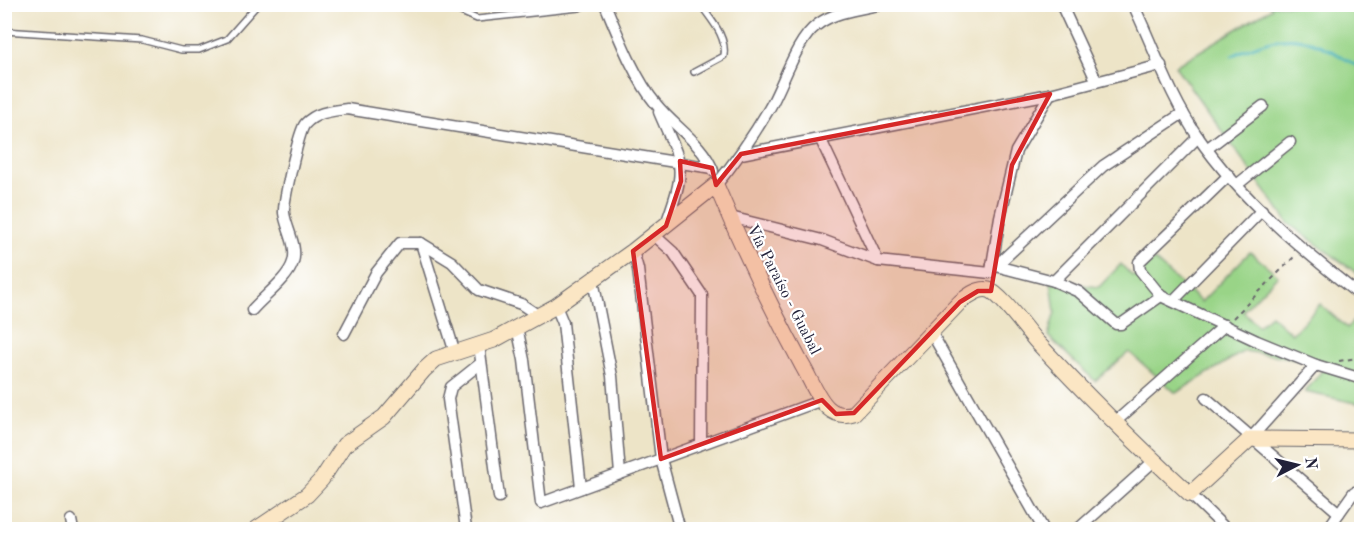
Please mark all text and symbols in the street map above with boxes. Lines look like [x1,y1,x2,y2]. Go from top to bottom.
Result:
street label: Vía Paraíso - Guabal [744,222,823,357]
north arrow [1267,435,1327,495]
text: N [1301,456,1319,471]

